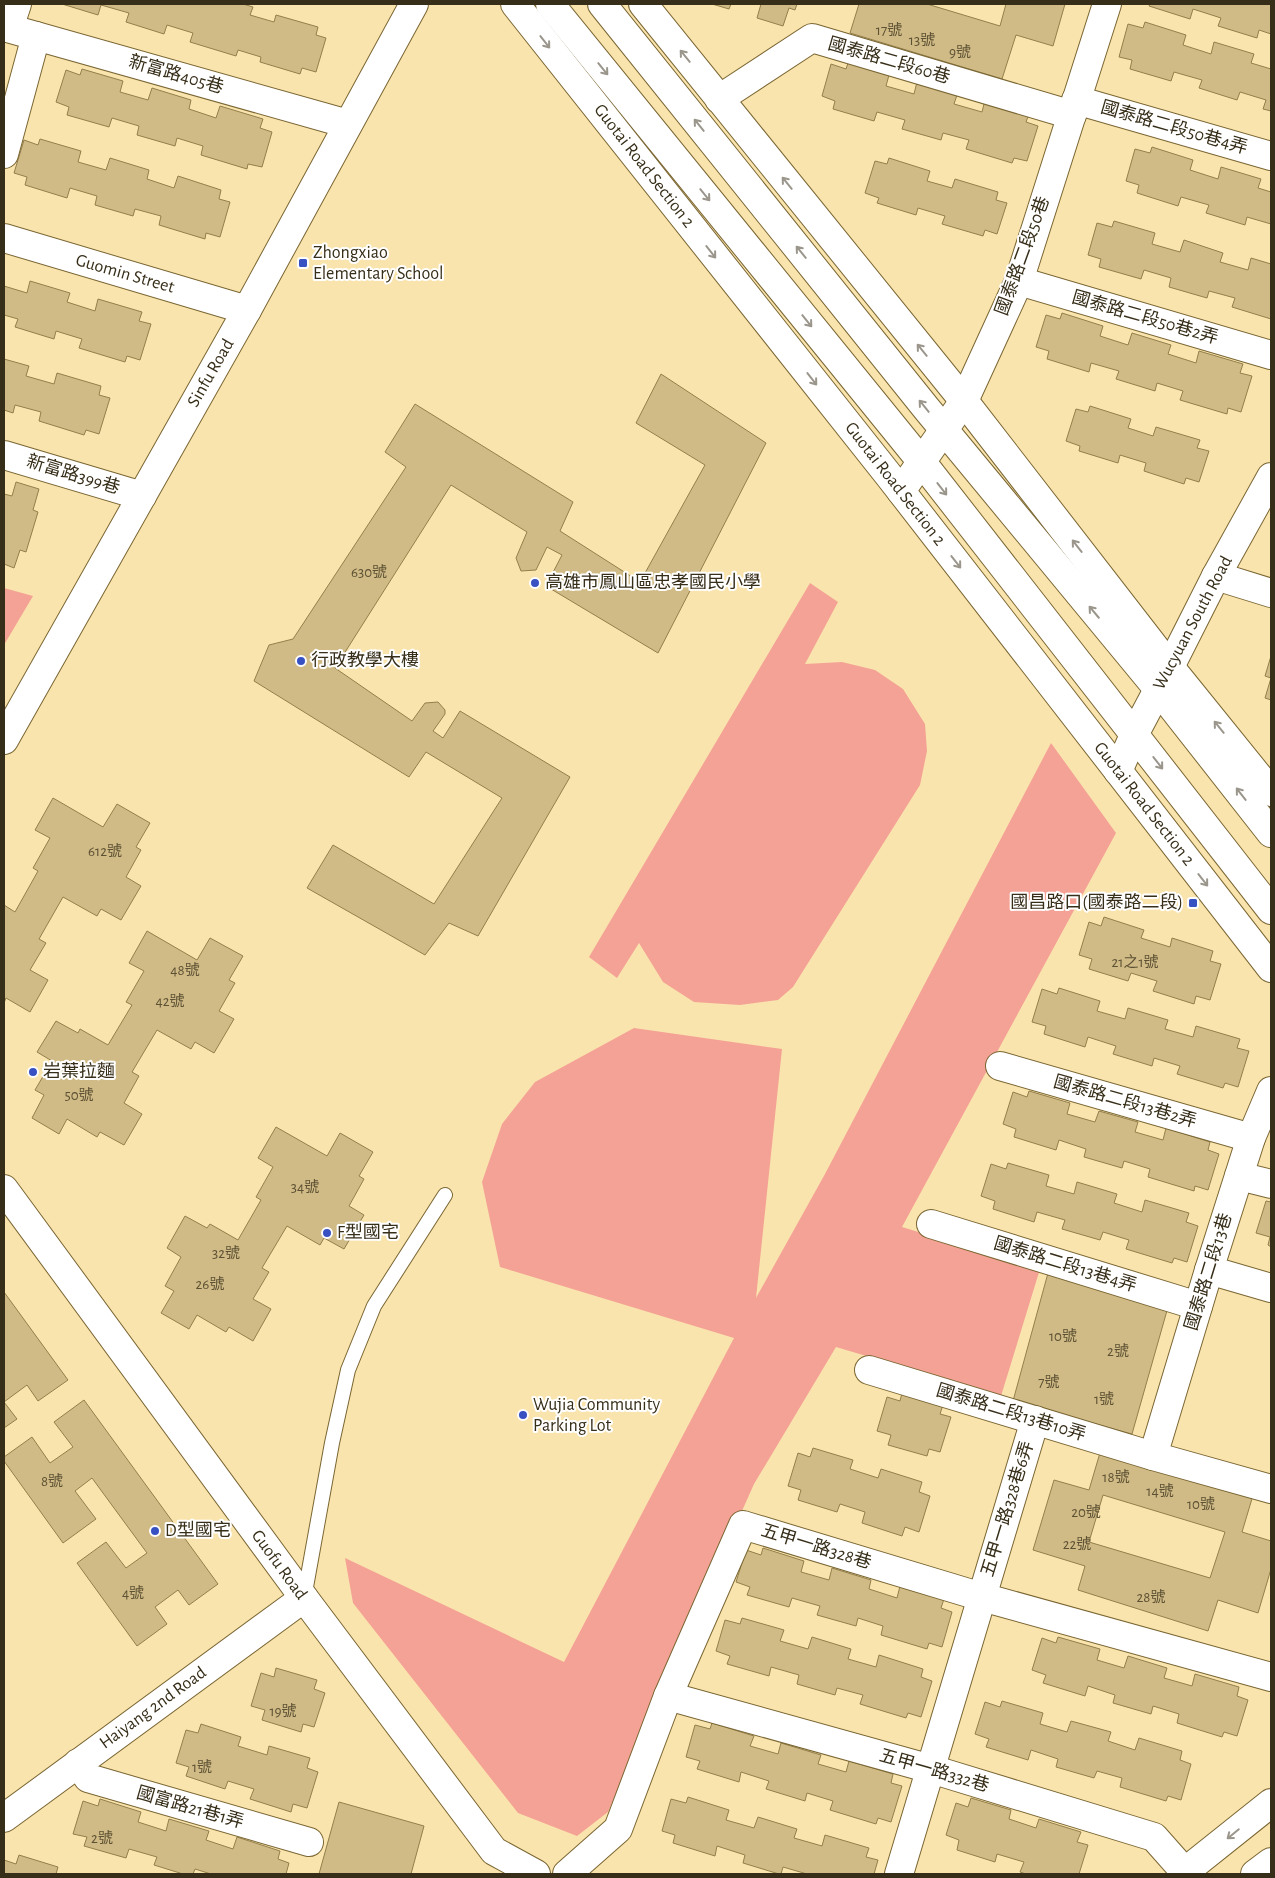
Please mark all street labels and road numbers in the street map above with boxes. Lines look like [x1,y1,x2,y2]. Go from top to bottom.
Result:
street label: 國泰路二段60巷 [826,33,953,87]
street label: 新富路405巷 [127,51,226,97]
street label: 國泰路二段50巷4弄 [1099,97,1250,158]
street label: Guotai Road Section 2 [590,101,698,231]
street label: 國泰路二段50巷 [991,193,1053,318]
street label: Guomin Street [74,251,177,297]
street label: 國泰路二段50巷2弄 [1070,287,1221,347]
street label: Sinfu Road [184,336,238,410]
street label: Guotai Road Section 2 [841,419,949,549]
street label: 新富路399巷 [24,450,122,498]
street label: Wucyuan South Road [1150,553,1236,693]
street label: Guotai Road Section 2 [1090,739,1198,869]
street label: 國泰路二段13巷2弄 [1051,1071,1199,1131]
street label: 國泰路二段13巷 [1181,1211,1235,1333]
street label: 國泰路二段13巷4弄 [991,1233,1139,1295]
street label: 國泰路二段13巷10弄 [934,1380,1088,1444]
street label: 五甲一路328巷6弄 [977,1439,1037,1579]
street label: 五甲一路328巷 [759,1520,874,1572]
street label: Guofu Road [248,1527,310,1603]
street label: Haiyang 2nd Road [96,1663,210,1753]
street label: 五甲一路332巷 [877,1745,991,1795]
street label: 國富路21巷1弄 [134,1782,246,1832]

